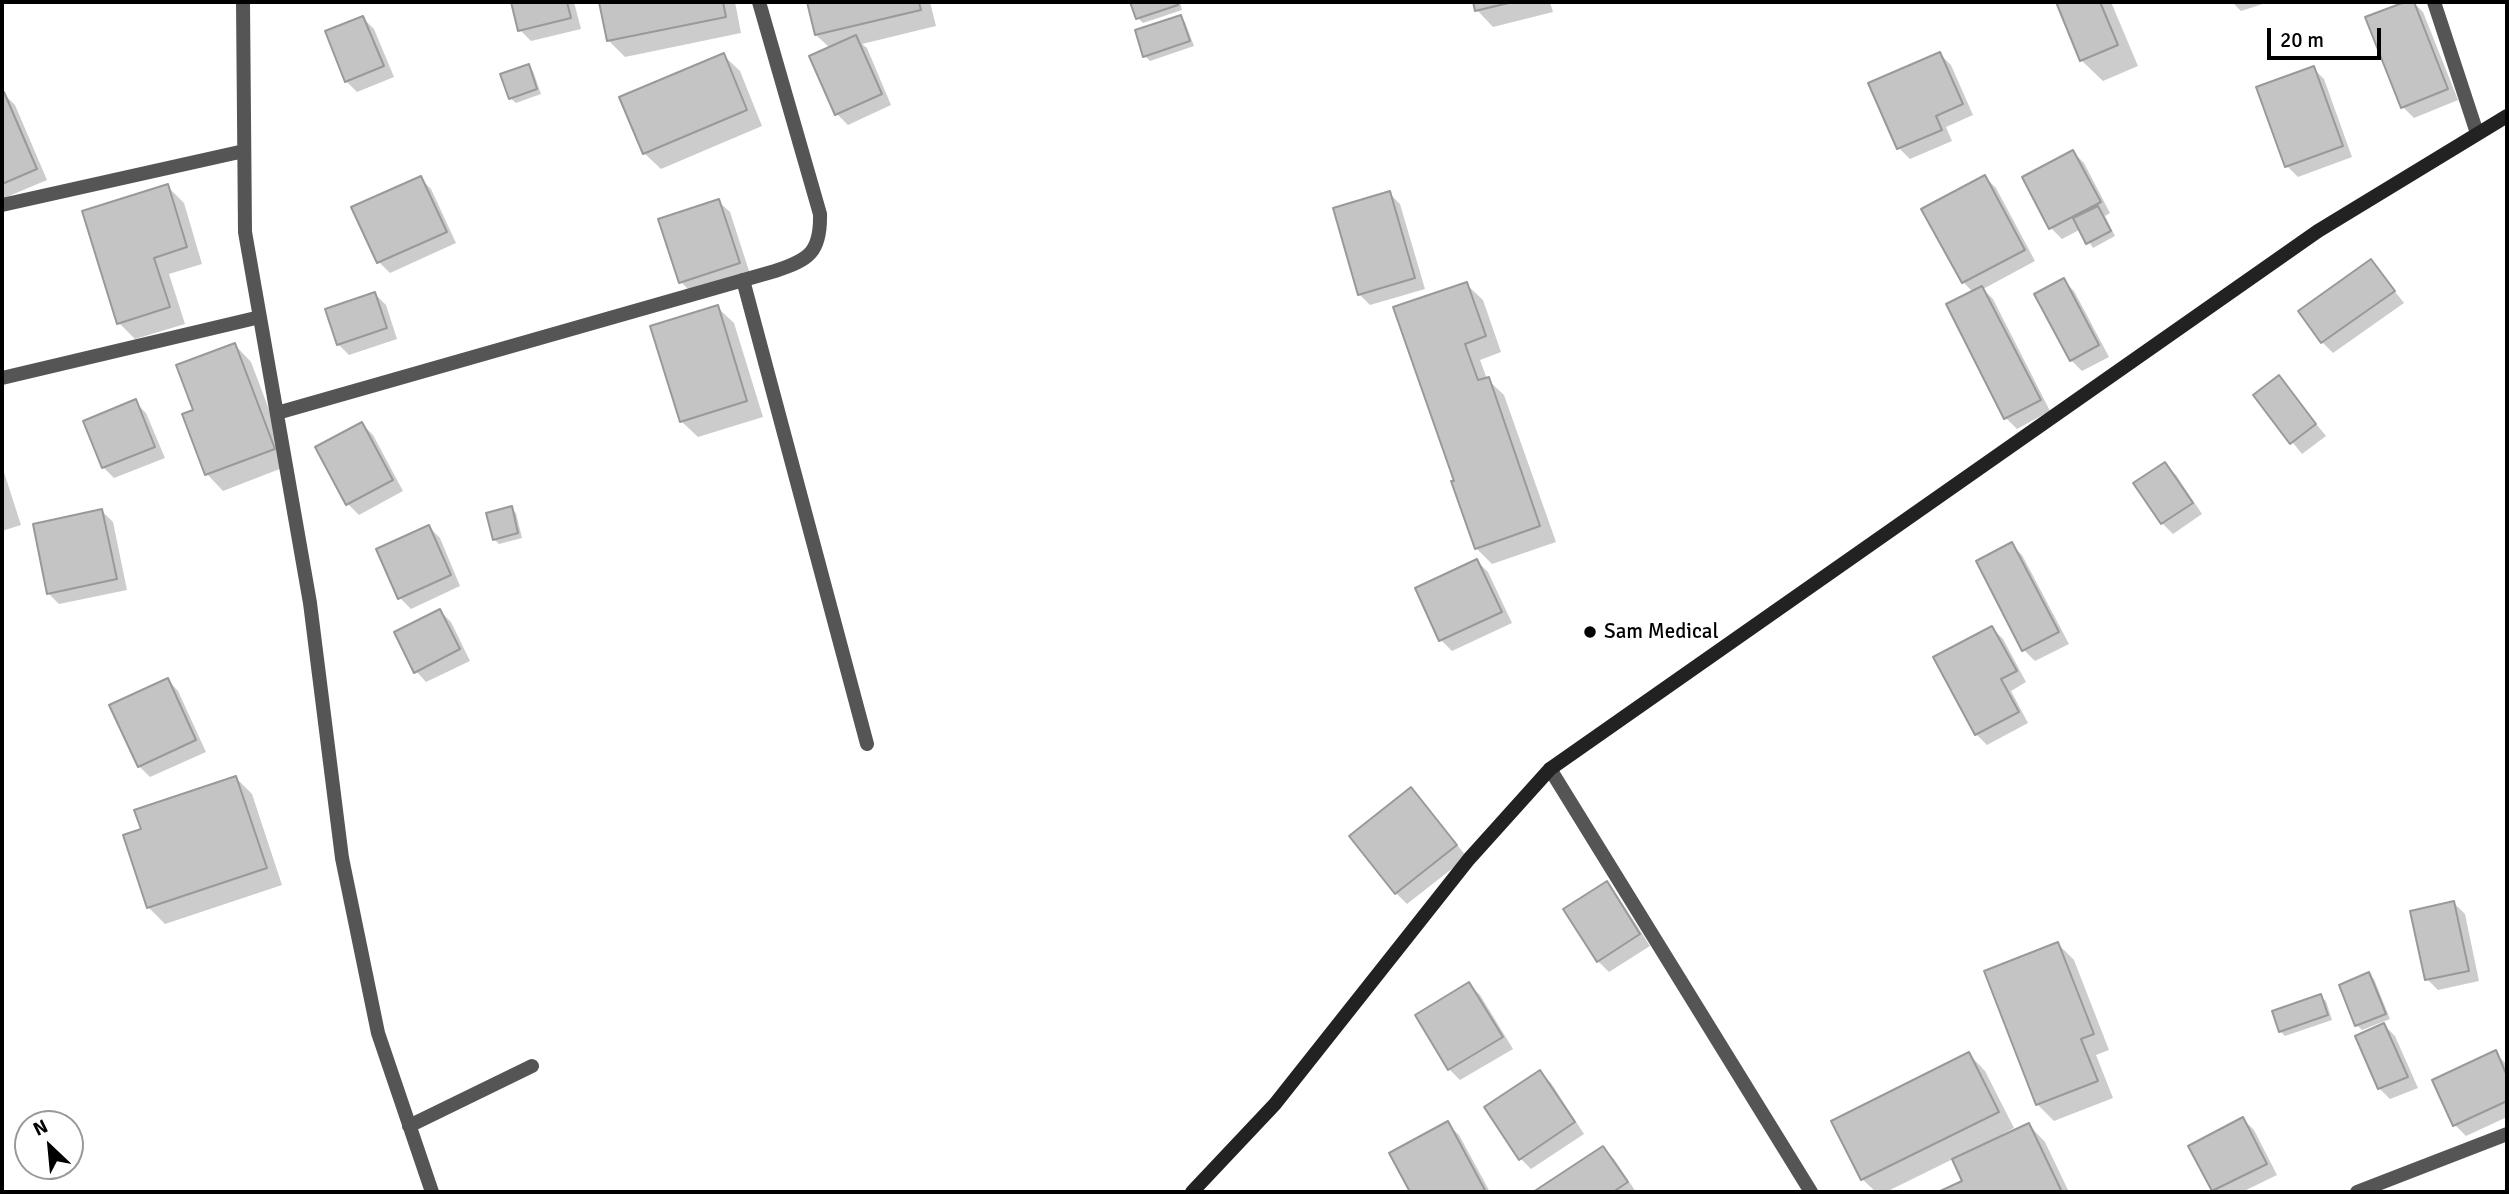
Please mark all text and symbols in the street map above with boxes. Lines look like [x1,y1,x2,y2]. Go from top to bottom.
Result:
scale bar [2271,14,2385,58]
text: 20 m [2280,27,2324,53]
place label: Sam Medical [1604,619,1719,645]
marker: Sam Medical [1582,624,1598,640]
north arrow [14,1110,84,1180]
text: N [29,1114,52,1142]

